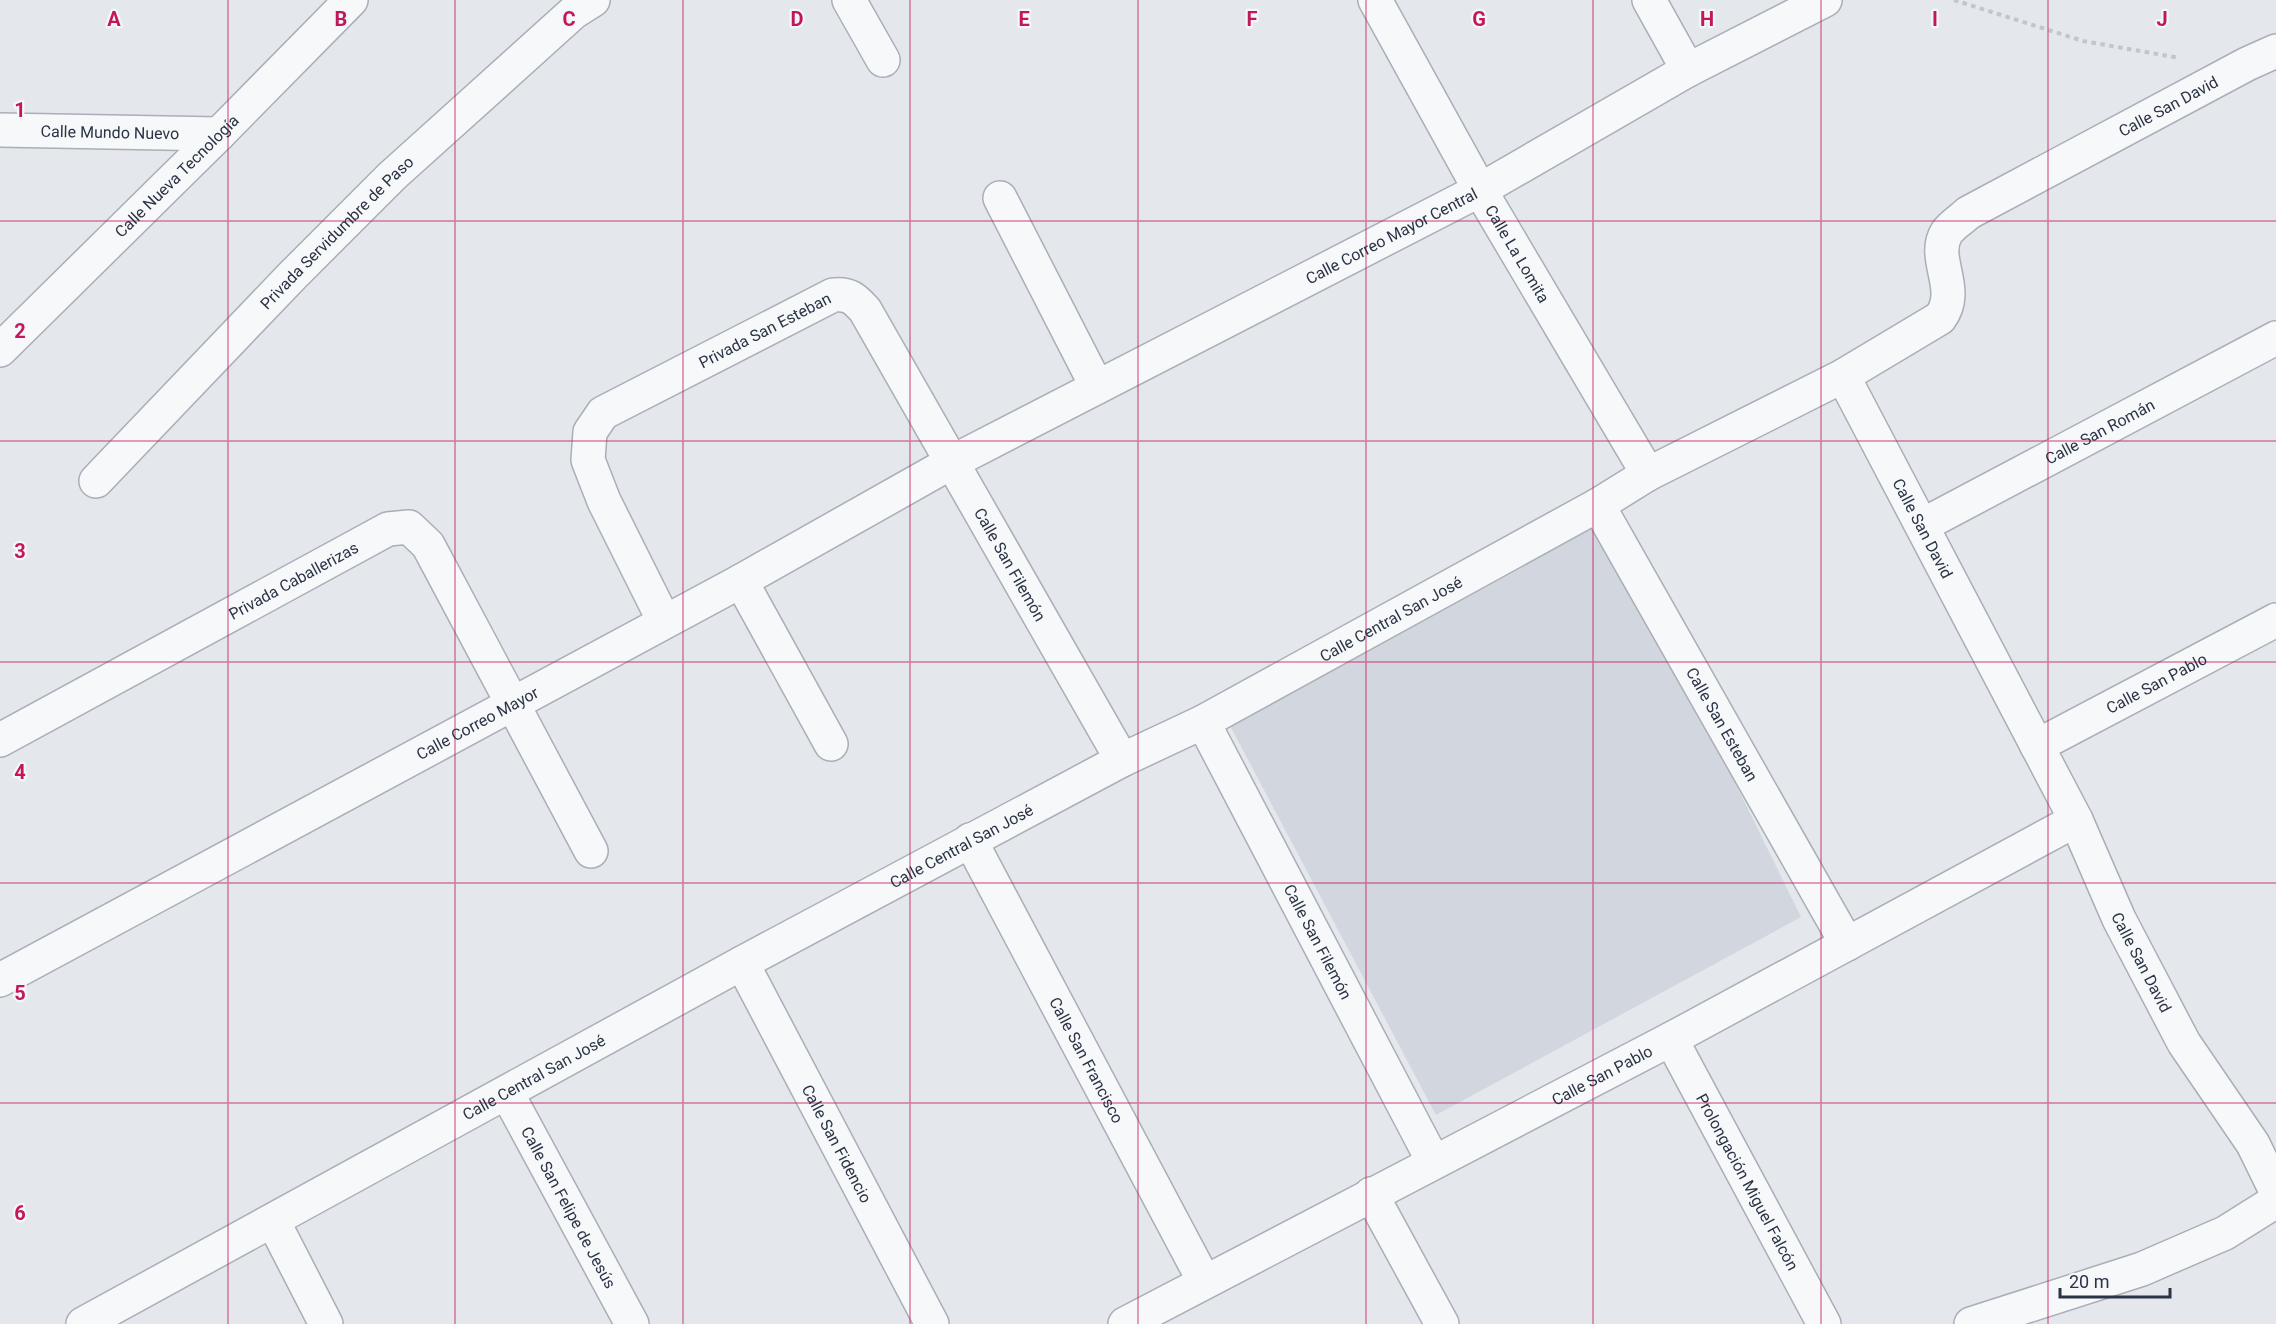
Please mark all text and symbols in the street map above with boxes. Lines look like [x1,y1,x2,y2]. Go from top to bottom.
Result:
text: A [107,7,121,31]
text: B [335,7,347,31]
text: C [562,7,576,31]
text: D [791,7,804,31]
text: E [1018,7,1030,31]
text: F [1247,7,1258,31]
text: G [1472,7,1486,31]
text: H [1700,7,1714,31]
text: I [1932,7,1938,31]
text: J [2156,7,2168,31]
street label: Calle San David [2115,72,2221,141]
text: 1 [14,98,26,122]
street label: Calle Nueva Tecnología [111,111,243,241]
street label: Calle Mundo Nuevo [41,122,179,143]
street label: Privada Servidumbre de Paso [256,152,418,313]
street label: Calle Correo Mayor Central [1303,184,1481,288]
street label: Calle La Lomita [1481,202,1553,306]
street label: Privada San Esteban [696,289,834,372]
text: 2 [14,319,26,343]
street label: Calle San Román [2042,395,2158,469]
street label: Calle San David [1888,475,1956,582]
street label: Calle San Filemón [970,505,1050,625]
street label: Privada Caballerizas [226,538,362,624]
text: 3 [14,539,26,563]
street label: Calle Central San José [1316,572,1466,666]
street label: Calle San Pablo [2103,649,2210,718]
street label: Calle San Esteban [1682,664,1762,785]
street label: Calle Correo Mayor [413,683,542,764]
text: 4 [14,760,26,784]
street label: Calle Central San José [887,800,1036,892]
street label: Calle San Filemón [1280,881,1356,1003]
street label: Calle San David [2107,910,2175,1015]
text: 5 [14,981,26,1005]
street label: Calle San Francisco [1045,994,1127,1126]
street label: Calle Central San José [459,1031,609,1124]
street label: Calle San Pablo [1549,1041,1656,1110]
street label: Calle San Fidencio [798,1081,875,1206]
street label: Prolongación Miguel Falcón [1692,1090,1802,1274]
street label: Calle San Felipe de Jesús [517,1123,620,1292]
text: 6 [14,1201,26,1225]
scale bar [2060,1261,2170,1299]
text: 20 m [2069,1271,2109,1292]

